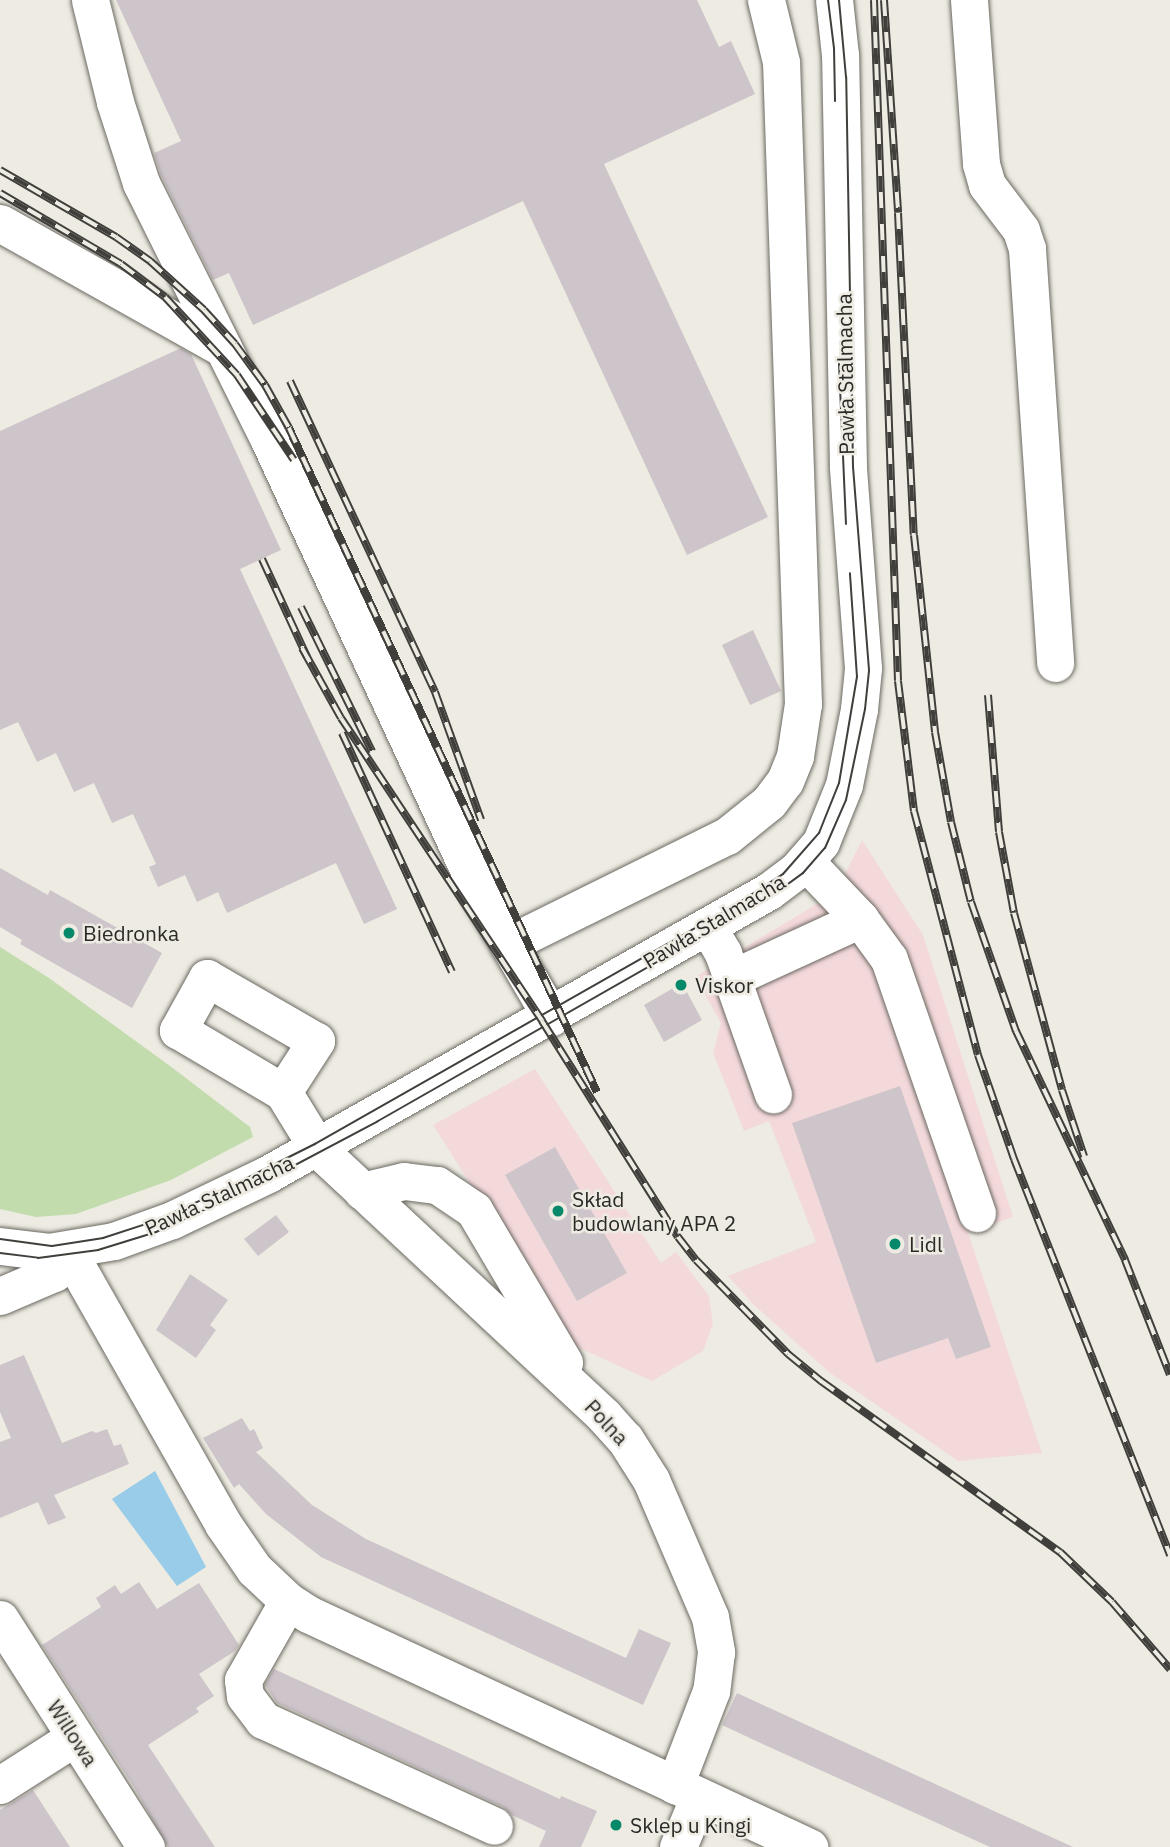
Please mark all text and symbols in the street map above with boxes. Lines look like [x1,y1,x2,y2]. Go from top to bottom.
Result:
street label: Pawła Stalmacha [831,293,859,455]
street label: Pawła Stalmacha [638,869,790,973]
place label: Biedronka [83,920,179,946]
marker: Biedronka [61,925,77,941]
place label: Viskor [695,972,753,998]
marker: Viskor [673,977,689,993]
street label: Pawła Stalmacha [140,1149,298,1241]
place label: Skład budowlany APA 2 [572,1186,736,1236]
marker: Skład budowlany APA 2 [550,1203,566,1219]
place label: Lidl [909,1231,943,1257]
marker: Lidl [887,1236,903,1252]
street label: Polna [580,1394,634,1450]
street label: Willowa [42,1695,104,1771]
place label: Sklep u Kingi [630,1812,751,1838]
marker: Sklep u Kingi [608,1817,624,1833]

